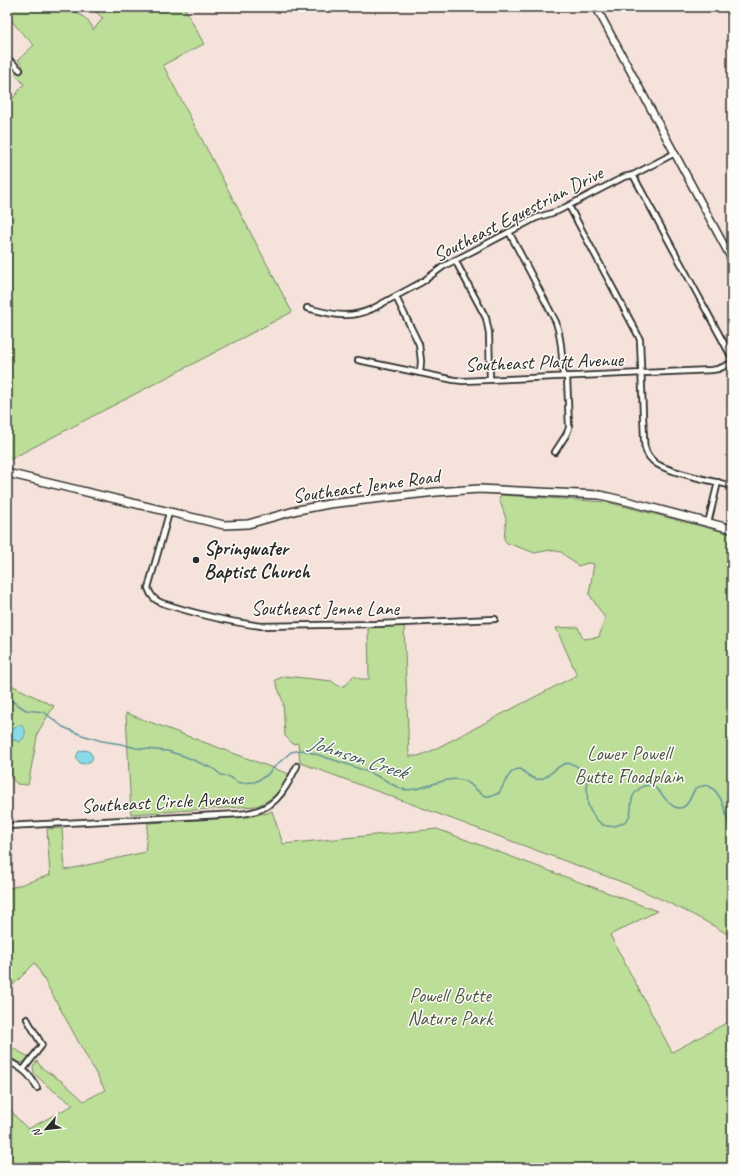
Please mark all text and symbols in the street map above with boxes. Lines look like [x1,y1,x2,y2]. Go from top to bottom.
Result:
street label: Southeast Equestrian Drive [429,160,608,268]
street label: Southeast Platt Avenue [465,347,625,377]
street label: Southeast Jenne Road [291,463,444,509]
place label: Springwater Baptist Church [204,536,311,584]
marker: Springwater Baptist Church [191,555,201,565]
street label: Southeast Jenne Lane [251,596,400,621]
water label: Johnson Creek [304,728,414,786]
park label: Lower Powell Butte Floodplain [575,741,684,789]
street label: Southeast Circle Avenue [81,785,245,819]
park label: Powell Butte Nature Park [408,983,494,1031]
north arrow [26,1109,66,1149]
text: N [28,1125,45,1140]

